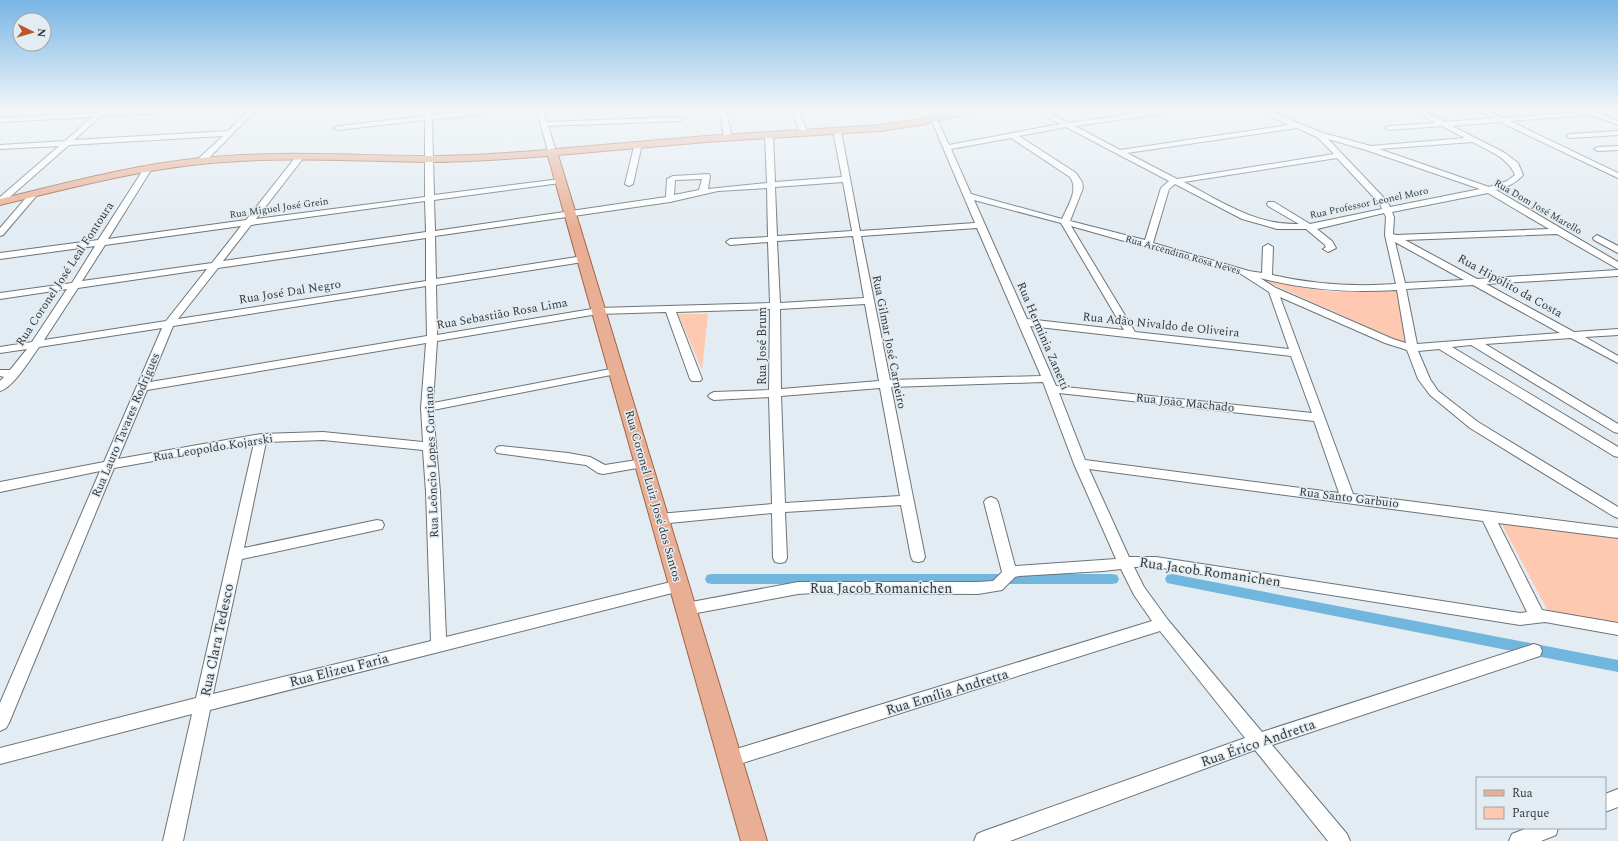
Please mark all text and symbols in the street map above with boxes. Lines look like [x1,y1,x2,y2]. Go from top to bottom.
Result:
north arrow [12,12,52,52]
text: N [33,28,50,38]
street label: Rua Dom José Marello [1491,175,1585,239]
street label: Rua Professor Leonel Moro [1308,183,1430,223]
street label: Rua Miguel José Grein [228,193,330,223]
street label: Rua Coronel José Leal Fontoura [11,198,119,350]
street label: Rua Arcendino Rosa Neves [1123,231,1243,279]
street label: Rua Hipólito da Costa [1454,249,1566,323]
street label: Rua Gilmar José Carneiro [867,273,911,411]
street label: Rua José Dal Negro [238,275,342,309]
street label: Rua Herminia Zanetti [1012,279,1075,393]
street label: Rua Sebastião Rosa Lima [435,293,569,335]
street label: Rua José Brum [753,307,772,385]
street label: Rua Adão Nivaldo de Oliveira [1082,307,1240,343]
street label: Rua Lauro Tavares Rodrigues [87,350,165,500]
street label: Rua Leôncio Lopes Cortiano [420,386,444,538]
street label: Rua João Machado [1135,388,1235,418]
street label: Rua Coronel Luiz José dos Santos [619,408,687,584]
street label: Rua Leopoldo Kojarski [152,429,275,467]
street label: Rua Santo Garbuio [1298,482,1400,514]
street label: Rua Jacob Romanichen [1138,552,1282,592]
street label: Rua Jacob Romanichen [810,578,952,599]
street label: Rua Clara Tedesco [195,582,239,698]
street label: Rua Elizeu Faria [287,647,391,692]
street label: Rua Emília Andretta [883,663,1011,721]
street label: Rua Érico Andretta [1198,714,1318,772]
legend [1476,777,1606,829]
text: Rua [1512,784,1533,803]
text: Parque [1512,804,1549,823]

